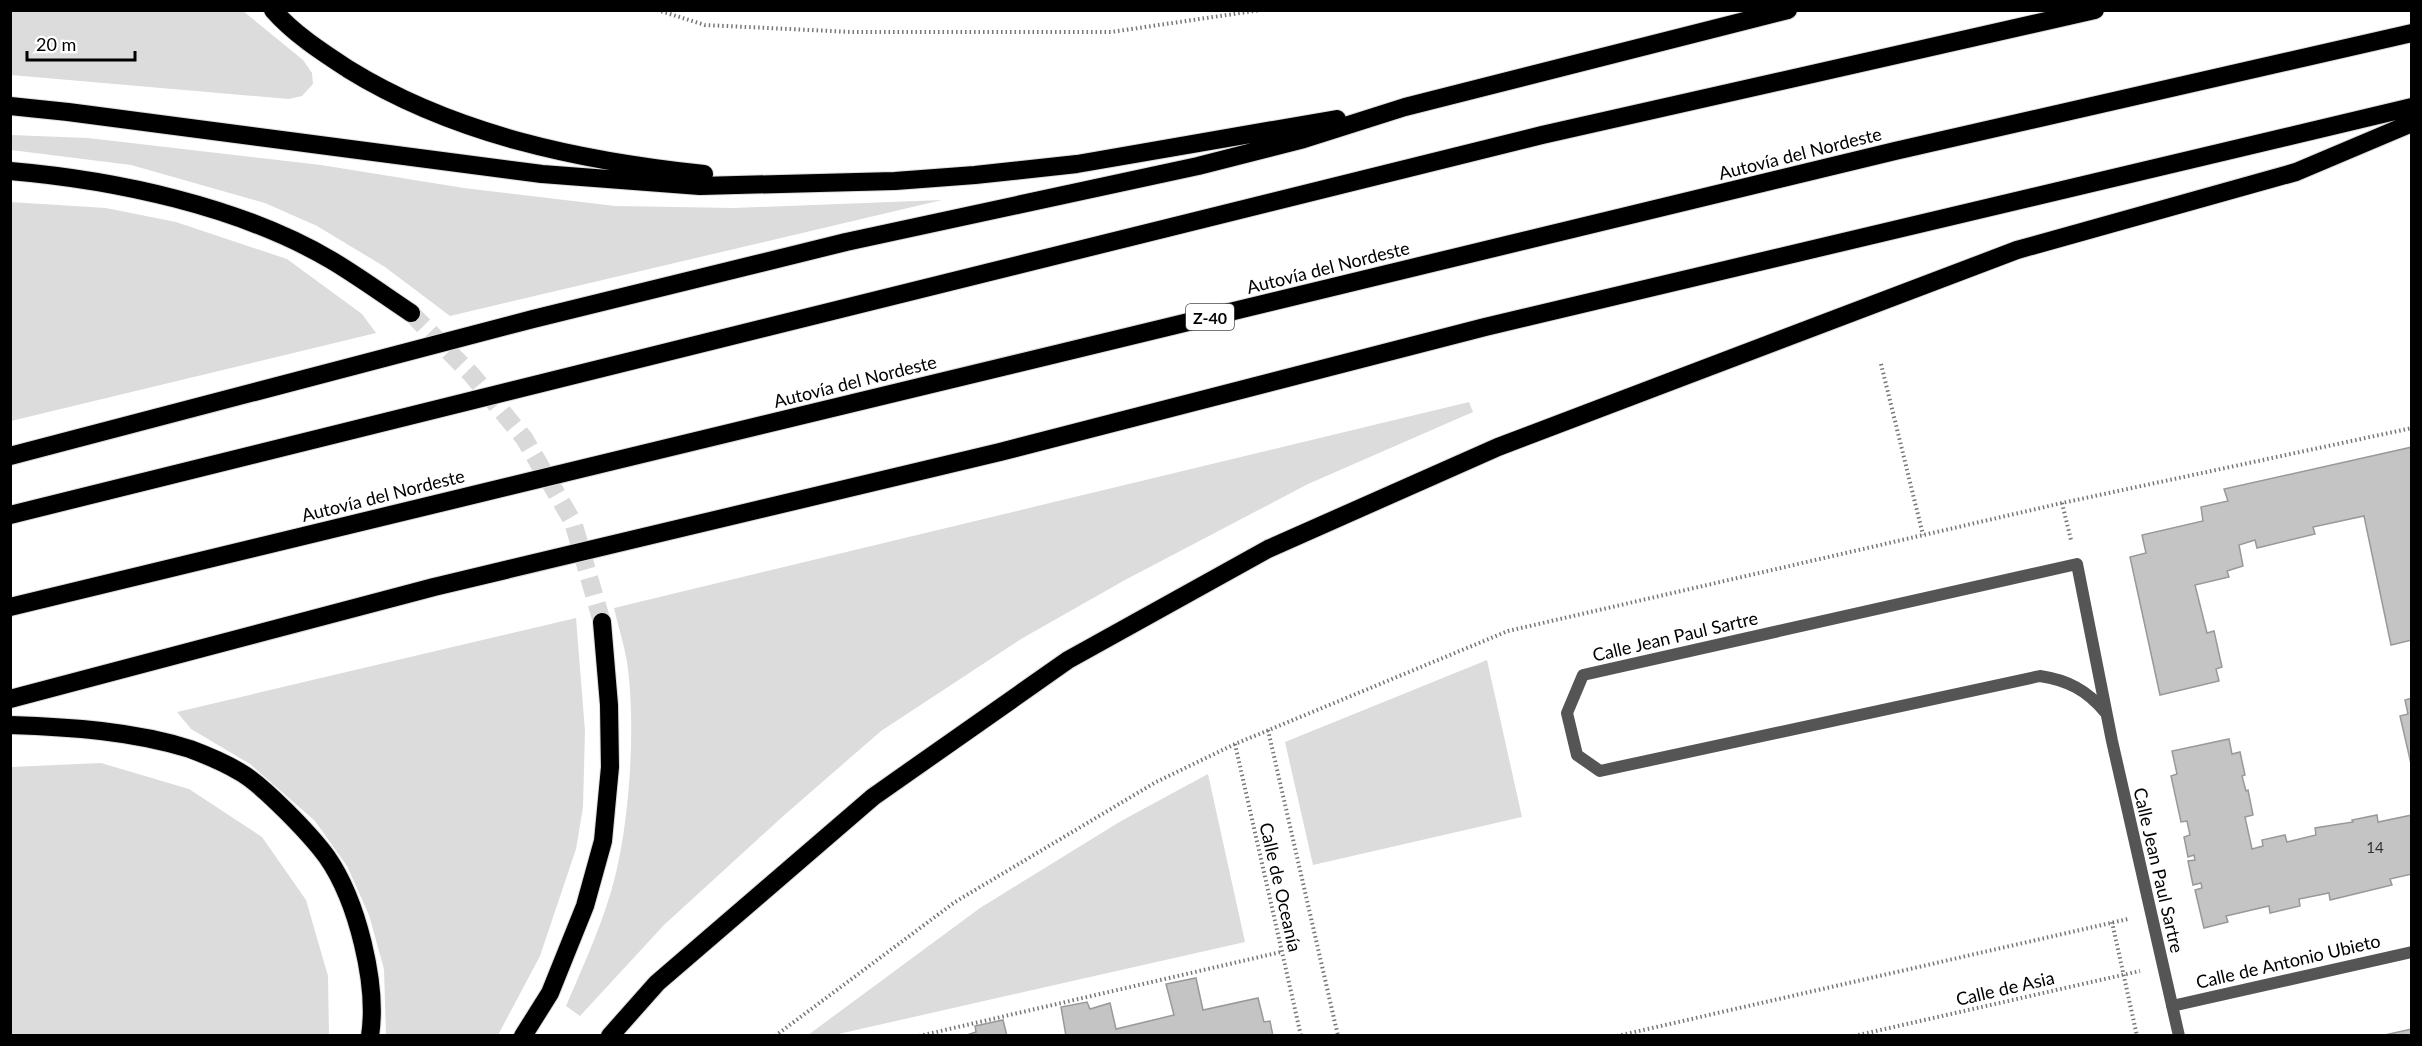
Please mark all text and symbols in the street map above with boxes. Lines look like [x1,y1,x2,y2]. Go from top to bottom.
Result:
scale bar [27,24,135,62]
text: 20 m [36,33,76,55]
street label: Autovía del Nordeste [1716,122,1884,184]
street label: Autovía del Nordeste [1244,236,1412,298]
road number: Z-40 [1186,304,1234,330]
street label: Autovía del Nordeste [771,350,939,412]
street label: Autovía del Nordeste [299,464,467,526]
street label: Calle Jean Paul Sartre [1590,606,1760,666]
street label: Calle Jean Paul Sartre [2129,785,2189,955]
street label: Calle de Oceanía [1255,820,1307,954]
house number: 14 [2366,838,2384,856]
street label: Calle de Antonio Ubieto [2194,929,2382,993]
street label: Calle de Asia [1954,966,2056,1010]

